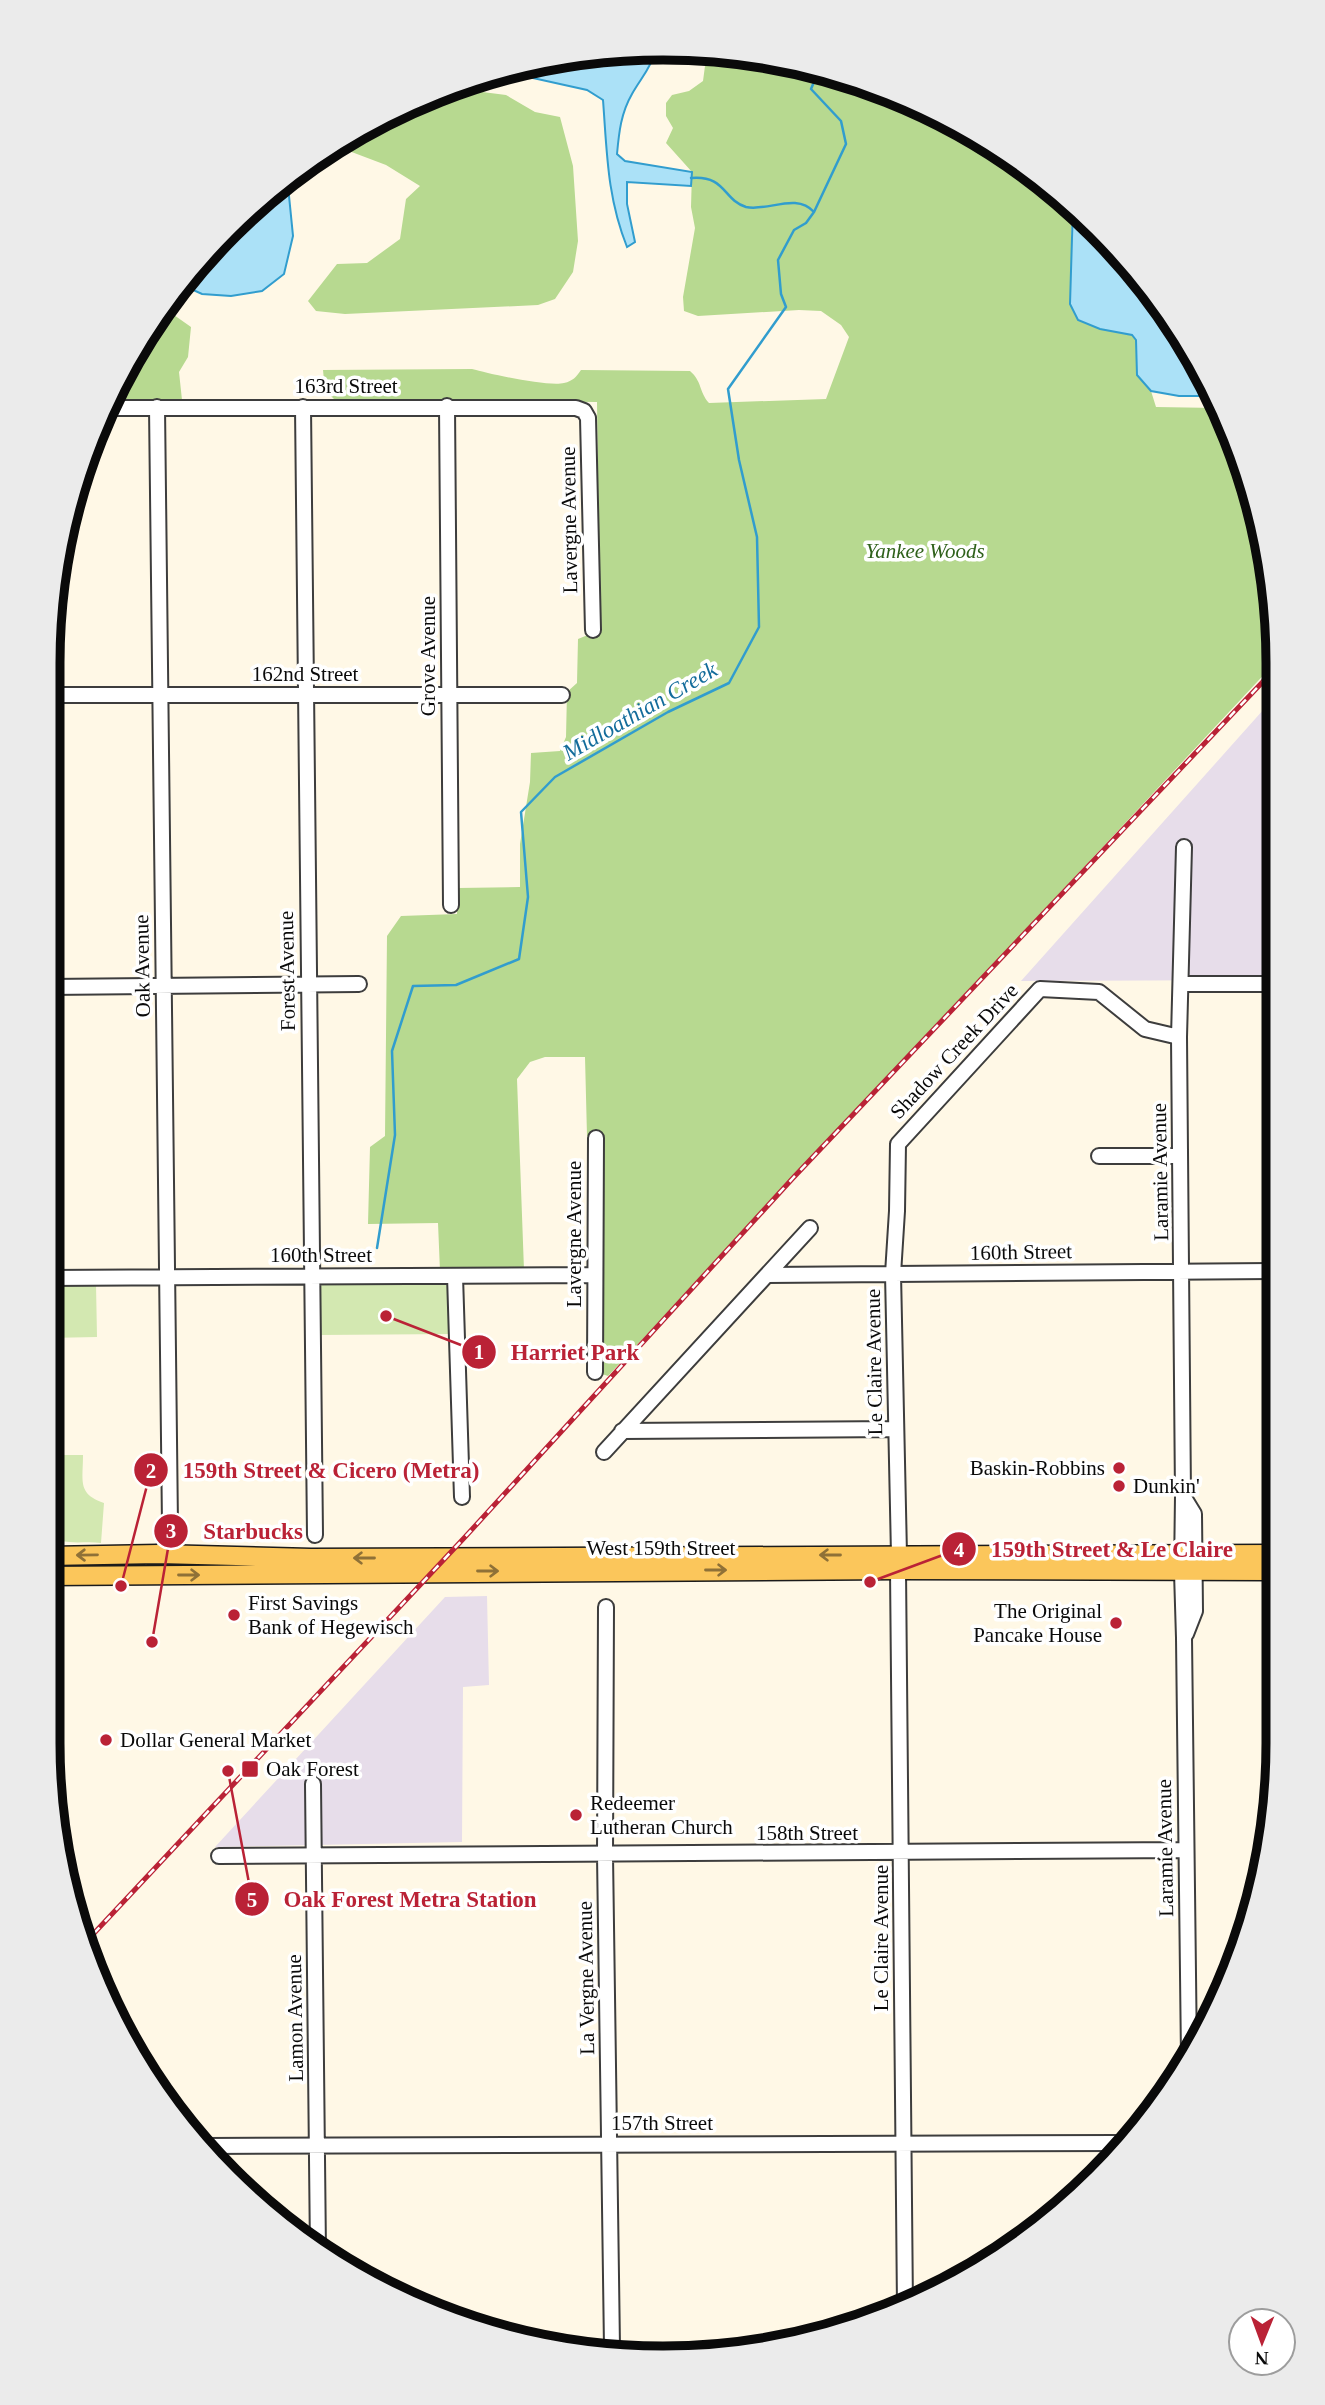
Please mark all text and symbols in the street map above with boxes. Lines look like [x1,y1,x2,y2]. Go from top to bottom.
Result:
street label: 163rd Street [294,374,398,398]
street label: Lavergne Avenue [556,446,582,594]
park label: Yankee Woods [865,539,985,563]
street label: Grove Avenue [416,596,440,716]
water label: Midloathian Creek [558,656,722,766]
street label: 162nd Street [252,662,359,686]
street label: Forest Avenue [274,911,300,1031]
street label: Oak Avenue [129,914,155,1018]
street label: Shadow Creek Drive [885,978,1023,1124]
street label: Laramie Avenue [1147,1103,1173,1241]
street label: Lavergne Avenue [562,1161,586,1307]
street label: 160th Street [970,1239,1072,1265]
street label: 160th Street [270,1243,372,1267]
street label: Le Claire Avenue [861,1289,887,1435]
callout: Harriet Park [461,1330,653,1374]
text: 1 [474,1340,484,1364]
text: Harriet Park [511,1340,639,1365]
callout: 159th Street & Cicero (Metra) [134,1448,494,1492]
place label: Baskin-Robbins [970,1456,1105,1480]
text: 159th Street & Cicero (Metra) [183,1458,479,1483]
text: 2 [146,1459,156,1483]
marker: Baskin-Robbins [1111,1460,1127,1476]
place label: Dunkin' [1133,1474,1200,1498]
marker: Dunkin' [1111,1478,1127,1494]
callout: Starbucks [154,1509,316,1553]
text: 3 [166,1519,176,1543]
text: Starbucks [203,1519,303,1544]
callout: 159th Street & Le Claire [942,1527,1247,1571]
street label: West 159th Street [587,1536,736,1560]
text: 159th Street & Le Claire [991,1537,1233,1562]
text: 4 [954,1538,965,1562]
one-way arrow [76,1548,99,1562]
one-way arrow [819,1548,842,1562]
one-way arrow [352,1551,375,1565]
one-way arrow [704,1564,727,1577]
one-way arrow [477,1565,500,1578]
one-way arrow [177,1568,200,1582]
place label: First Savings Bank of Hegewisch [248,1591,414,1639]
place label: The Original Pancake House [973,1599,1102,1647]
marker: First Savings Bank of Hegewisch [226,1607,242,1623]
marker: The Original Pancake House [1108,1615,1124,1631]
place label: Dollar General Market [120,1728,311,1752]
marker: Dollar General Market [98,1732,114,1748]
place label: Oak Forest [266,1757,359,1781]
marker: Oak Forest [240,1759,260,1779]
street label: Laramie Avenue [1152,1779,1178,1917]
place label: Redeemer Lutheran Church [590,1791,733,1839]
marker: Redeemer Lutheran Church [568,1807,584,1823]
street label: 158th Street [756,1821,858,1845]
street label: Le Claire Avenue [869,1865,893,2011]
callout: Oak Forest Metra Station [234,1877,551,1921]
text: Oak Forest Metra Station [283,1887,537,1912]
text: 5 [247,1888,257,1912]
street label: La Vergne Avenue [573,1901,599,2055]
street label: Lamon Avenue [282,1954,308,2082]
street label: 157th Street [611,2111,713,2135]
north arrow [1227,2307,1297,2377]
text: N [1254,2348,1269,2369]

